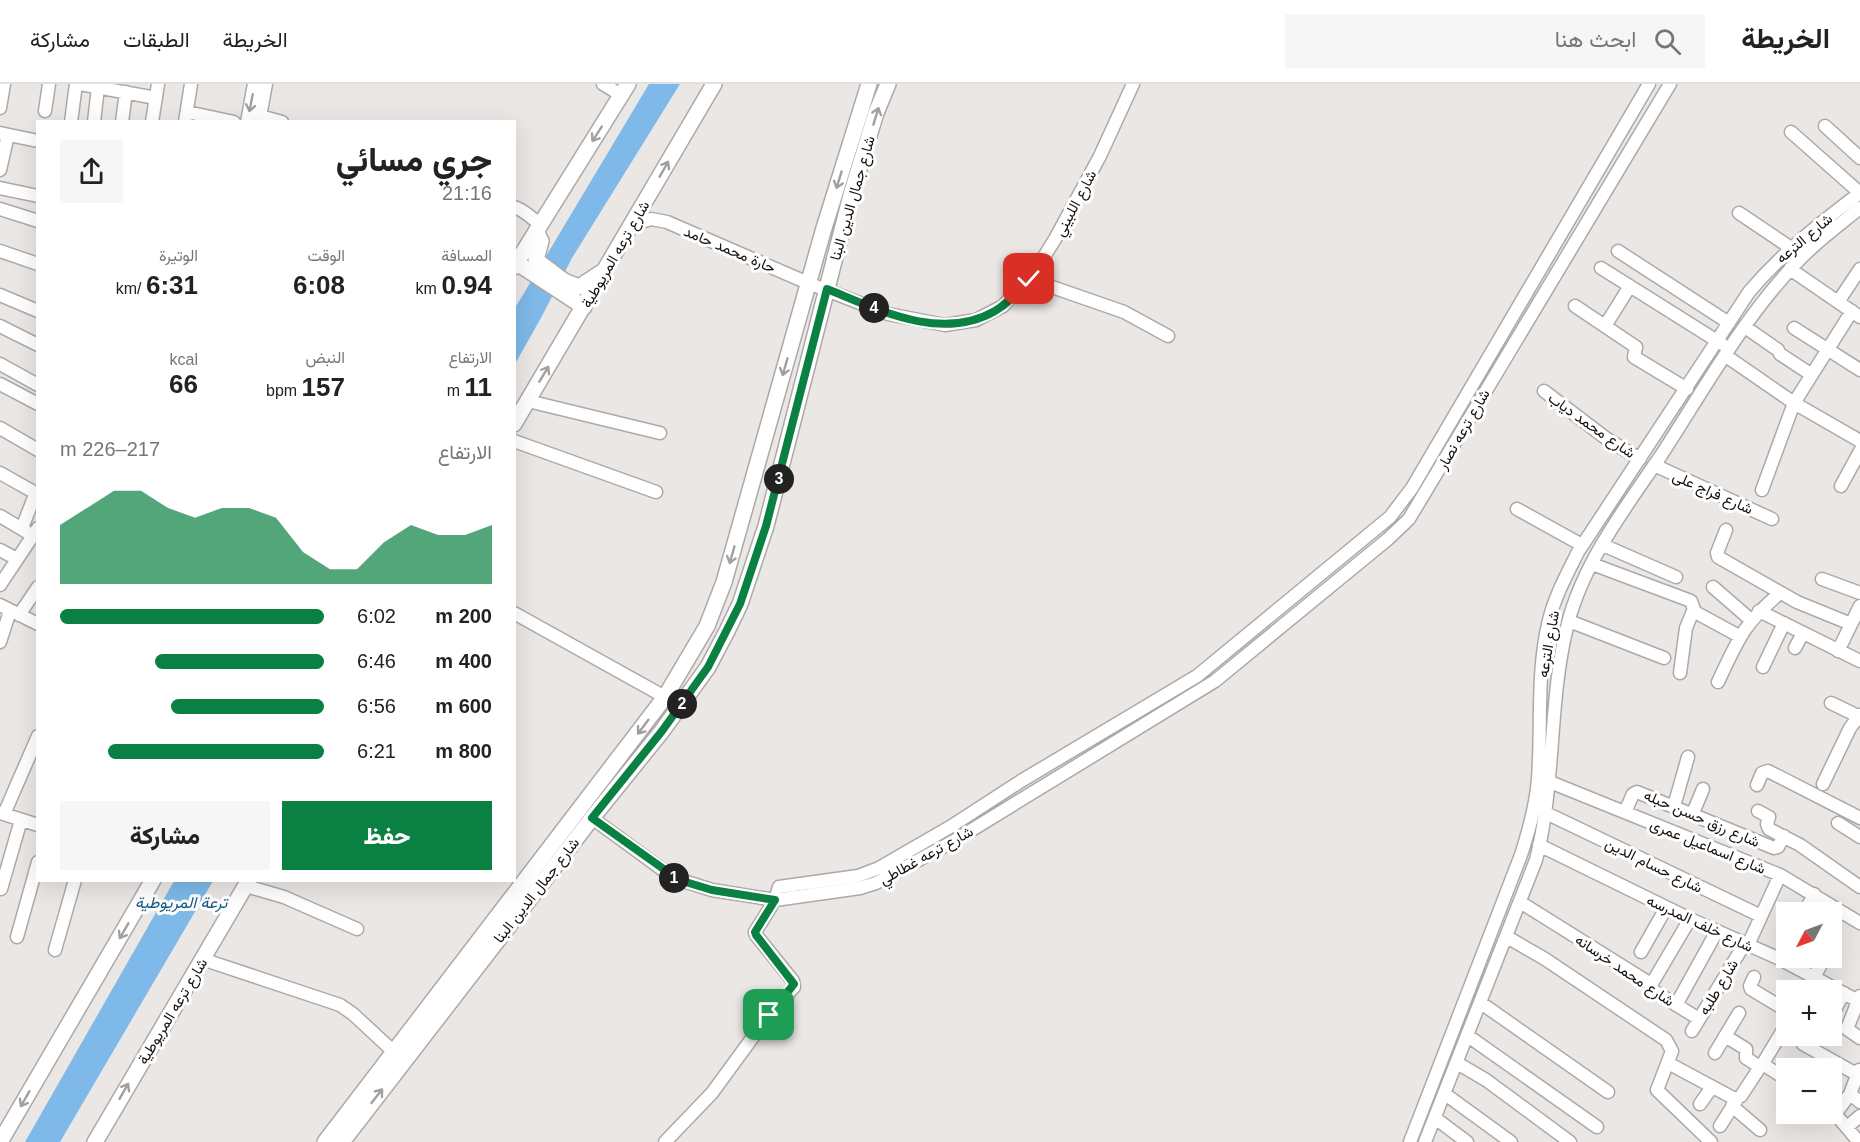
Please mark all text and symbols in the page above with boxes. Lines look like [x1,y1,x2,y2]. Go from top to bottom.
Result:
search box [1285,14,1705,68]
text: الخريطة [1741,23,1830,54]
icon: search [1651,25,1684,58]
text: ابحث هنا [1555,27,1636,52]
text: مشاركة [30,28,90,51]
text: الطبقات [123,28,190,51]
text: الخريطة [223,28,288,51]
one-way arrow [245,92,256,112]
one-way arrow [871,107,882,126]
one-way arrow [591,125,603,141]
street label: شارع جمال الدين البنا [826,134,881,263]
button: share [60,140,123,203]
text: جري مسائي [336,141,492,178]
one-way arrow [658,161,670,178]
street label: شارع اللبيني [1051,167,1104,241]
one-way arrow [833,170,844,189]
text: 21:16 [442,182,492,204]
street label: شارع ترعه المريوطية [577,197,655,312]
street label: شارع الترعه [1773,210,1837,269]
street label: حارة محمد حامد [681,222,778,277]
text: الوتيرة [159,247,198,264]
text: الوقت [307,247,345,264]
text: المسافة [441,247,492,264]
pin [1003,253,1054,304]
icon: check [1012,262,1045,295]
text: 6:31 [146,270,198,300]
text: 6:08 [293,270,345,300]
text: 0.94 [441,270,492,300]
text: /km [116,280,146,297]
text: km [416,280,441,297]
pin: 4 [859,293,889,323]
text: 4 [870,299,878,316]
text: النبض [305,349,345,366]
text: الارتفاع [449,349,492,366]
text: kcal [170,351,198,368]
one-way arrow [779,357,790,376]
one-way arrow [539,366,551,383]
text: 66 [169,369,198,399]
text: 157 [302,372,345,402]
text: 11 [465,372,492,402]
text: bpm [266,382,302,399]
text: m [447,382,465,399]
street label: شارع ترعه نصار [1433,386,1495,474]
street label: شارع محمد دياب [1544,389,1639,464]
text: 217–226 m [60,438,160,460]
text: الارتفاع [438,441,492,463]
pin: 3 [764,464,794,494]
street label: شارع فراج على [1669,467,1756,520]
text: 3 [775,470,783,487]
one-way arrow [726,545,737,564]
text: 6:02 [357,605,396,627]
text: 200 m [435,605,492,627]
street label: شارع الترعه [1534,609,1565,679]
text: 6:46 [357,650,396,672]
text: 400 m [435,650,492,672]
pin: 2 [667,689,697,719]
text: 6:56 [357,695,396,717]
text: 600 m [435,695,492,717]
text: 2 [678,695,686,712]
one-way arrow [636,718,649,734]
text: 6:21 [357,740,396,762]
text: 800 m [435,740,492,762]
street label: شارع رزق حسن حبله [1640,786,1763,853]
button: مشاركة [60,801,270,870]
button: حفظ [282,801,492,870]
street label: شارع اسماعيل عمرى [1647,815,1768,880]
street label: شارع ترعه غطاطي [876,822,978,892]
street label: شارع جمال الدين البنا [490,834,585,948]
street label: شارع حسام الدين [1601,834,1705,899]
pin: 1 [659,863,689,893]
text: 1 [670,869,678,886]
street label: شارع خلف المدرسه [1643,891,1756,958]
water label: ترعة المريوطية [135,894,229,913]
north arrow [1776,902,1842,968]
map controls [1776,902,1842,1124]
one-way arrow [117,922,129,939]
street label: شارع محمد خرسانه [1571,931,1678,1012]
street label: شارع ترعه المريوطية [134,955,213,1069]
street label: شارع طلبه [1695,956,1744,1019]
button: + [1776,980,1842,1046]
pin [743,989,794,1040]
icon: arrive [752,998,785,1031]
button: − [1776,1058,1842,1124]
one-way arrow [119,1083,131,1100]
one-way arrow [371,1088,384,1104]
one-way arrow [19,1090,31,1107]

